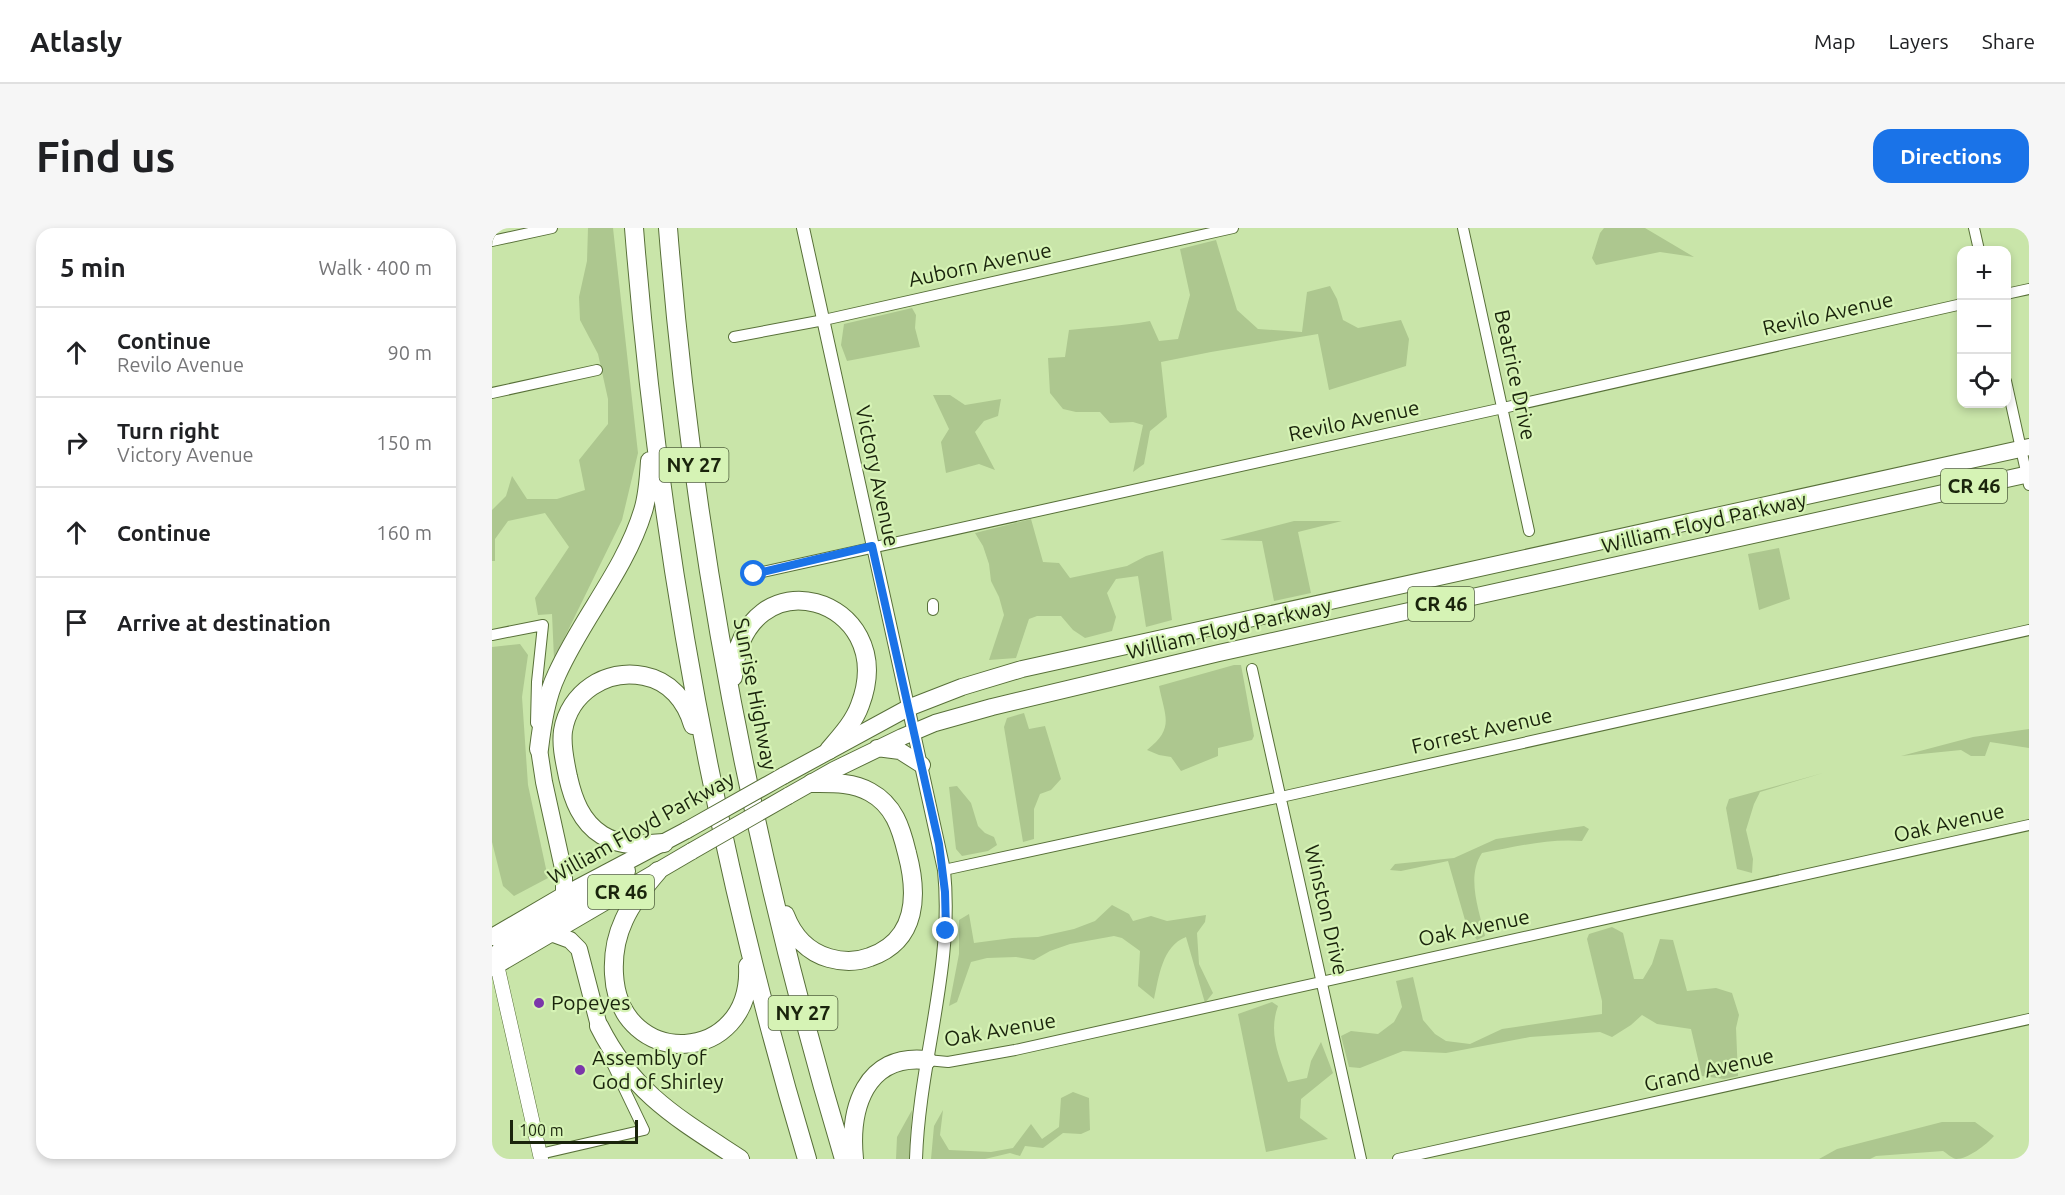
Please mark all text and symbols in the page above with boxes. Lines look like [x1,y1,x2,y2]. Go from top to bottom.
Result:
text: Atlasly [30,26,122,57]
text: Map [1814,29,1855,53]
text: Layers [1888,29,1949,53]
text: Share [1982,29,2035,53]
button: Directions [1873,129,2029,183]
text: Find us [36,133,175,180]
street label: Auborn Avenue [906,237,1054,291]
map controls [1957,246,2011,408]
button: + [1957,246,2011,300]
text: 5 min [60,253,126,282]
text: Walk · 400 m [319,256,432,279]
street label: Revilo Avenue [1760,286,1895,340]
button: − [1957,300,2011,354]
street label: Beatrice Drive [1490,307,1542,442]
text: Continue [117,328,211,353]
icon: ahead [60,336,93,369]
text: 90 m [388,341,432,364]
text: Revilo Avenue [117,353,244,376]
button: locate [1957,354,2011,408]
street label: Revilo Avenue [1286,394,1422,446]
street label: Victory Avenue [851,403,905,548]
text: Turn right [117,418,219,443]
icon: right [60,426,93,459]
text: 150 m [376,431,432,454]
text: Victory Avenue [117,443,254,466]
road number: NY 27 [660,448,728,482]
road number: CR 46 [1941,469,2007,503]
street label: William Floyd Parkway [1599,487,1809,557]
icon: ahead [60,516,93,549]
text: Continue [117,520,211,545]
text: 160 m [376,521,432,544]
route start [740,560,766,586]
road number: CR 46 [1408,587,1474,621]
street label: William Floyd Parkway [1124,593,1334,663]
icon: arrive [60,606,93,639]
text: Arrive at destination [117,610,331,635]
street label: Sunrise Highway [729,616,783,772]
street label: Forrest Avenue [1409,702,1554,758]
street label: William Floyd Parkway [543,766,738,888]
street label: Oak Avenue [1891,798,2007,846]
street label: Winston Drive [1300,842,1354,977]
road number: CR 46 [588,875,654,909]
street label: Oak Avenue [1416,904,1532,951]
route end [932,917,958,943]
place label: Popeyes [551,990,630,1014]
marker: Popeyes [532,996,546,1010]
road number: NY 27 [768,996,838,1030]
street label: Oak Avenue [942,1007,1058,1051]
street label: Grand Avenue [1642,1042,1776,1096]
place label: Assembly of God of Shirley [592,1045,724,1093]
marker: Assembly of God of Shirley [573,1063,587,1077]
scale bar [510,1117,638,1144]
text: 100 m [519,1121,564,1139]

